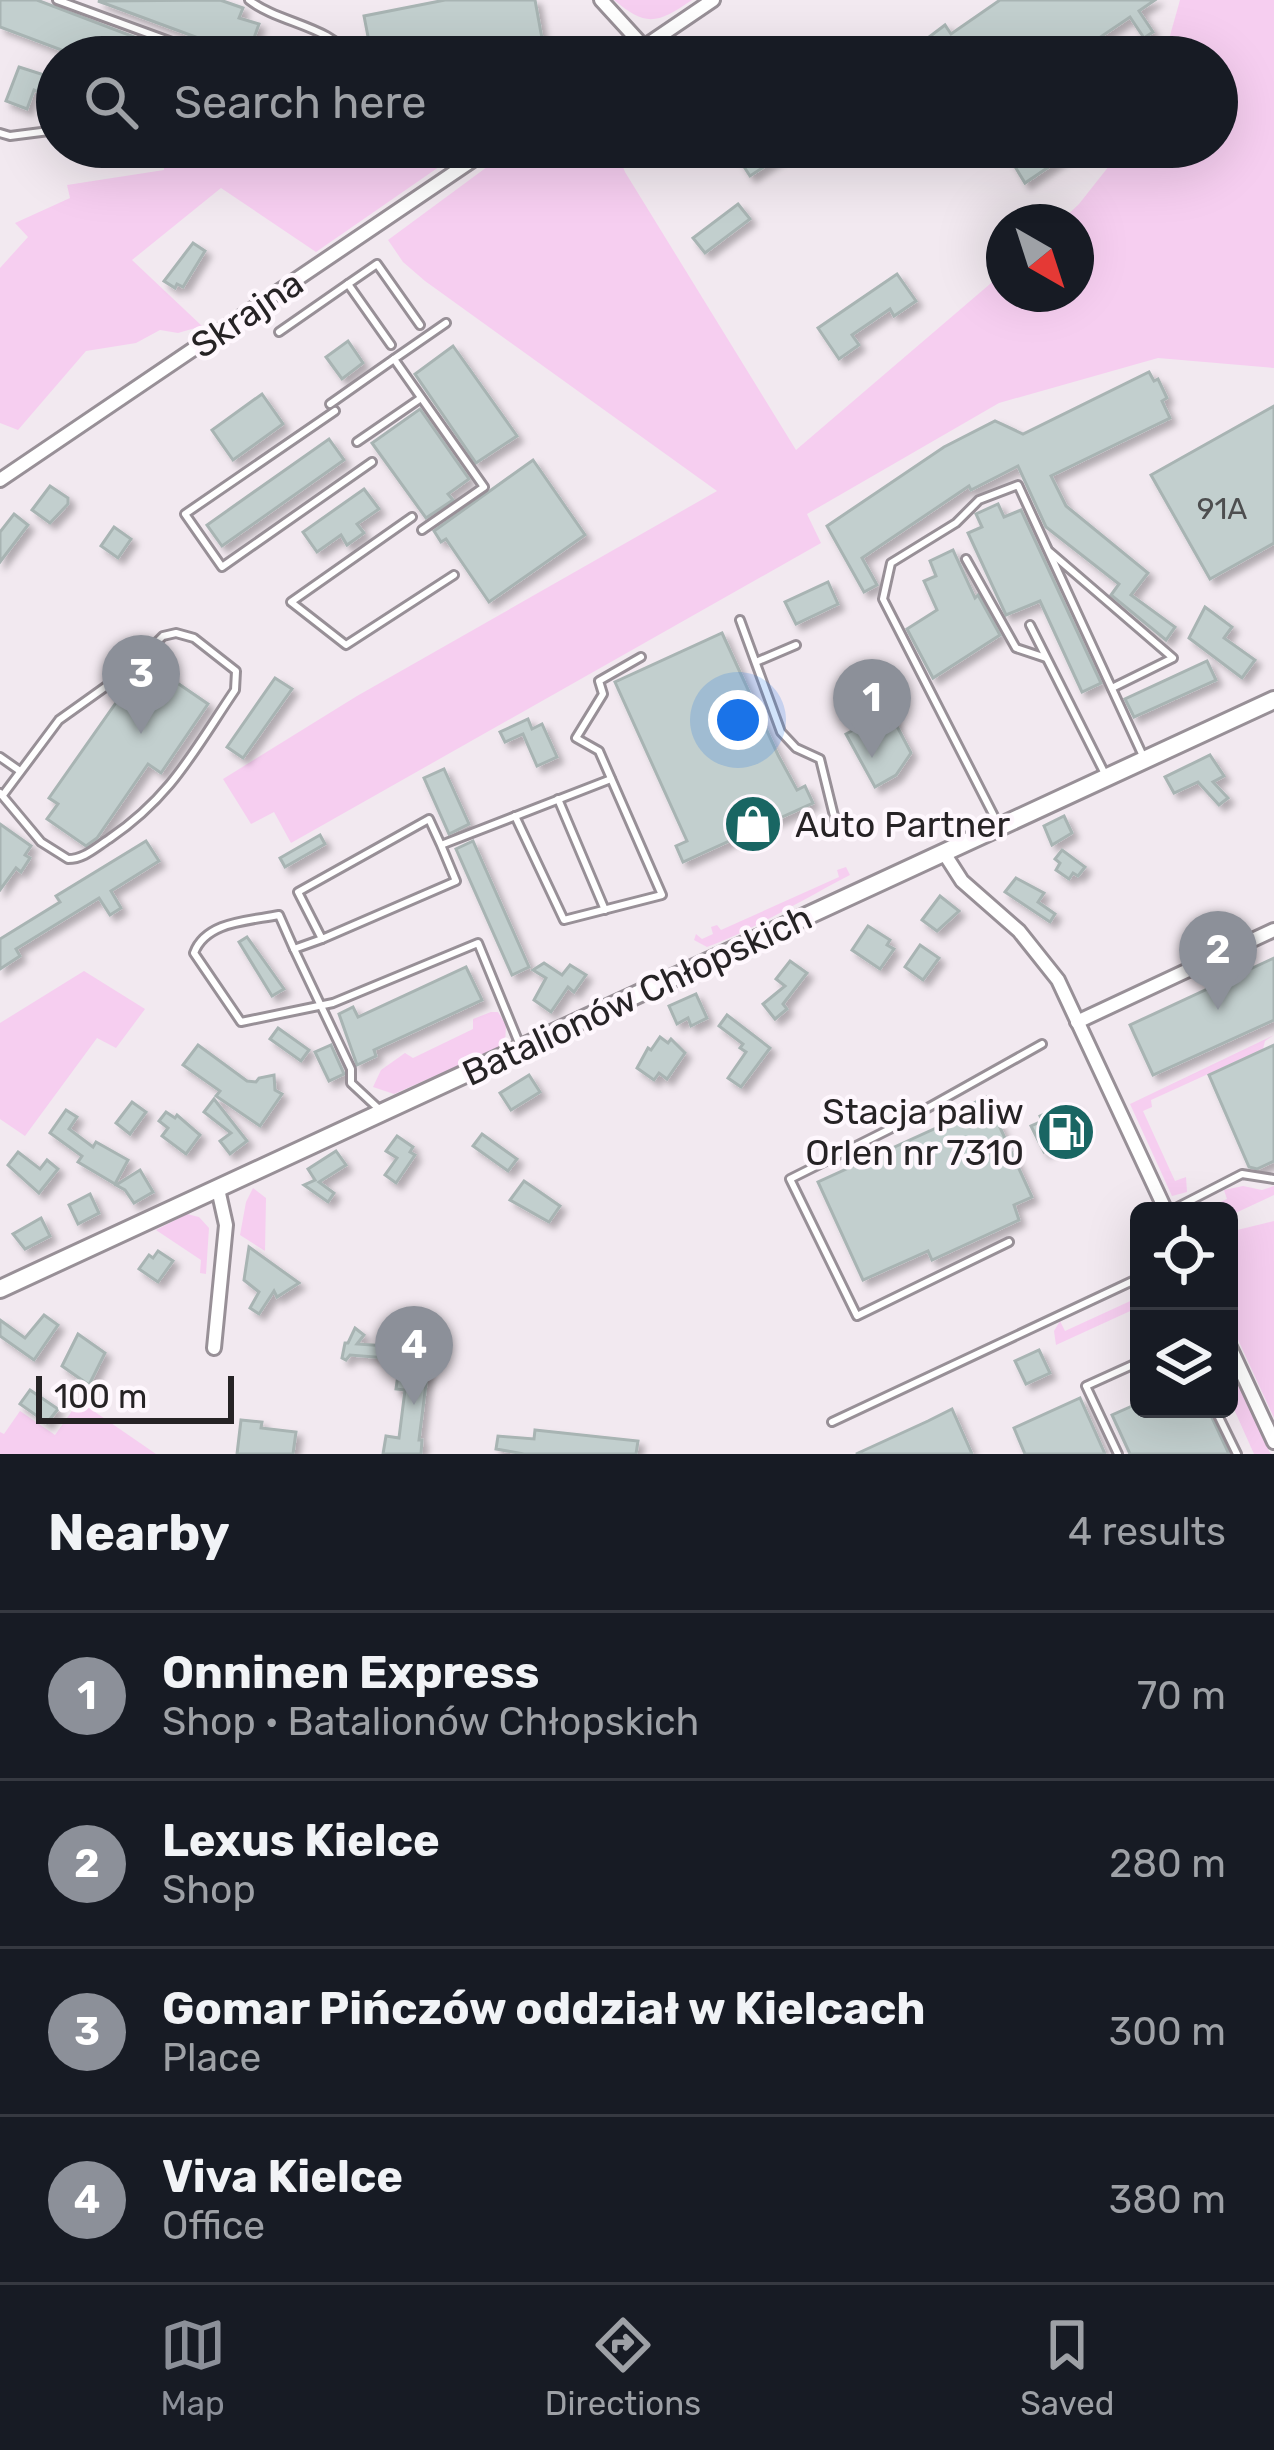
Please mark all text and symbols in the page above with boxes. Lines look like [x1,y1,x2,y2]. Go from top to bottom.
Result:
search box [36,36,1238,168]
icon: search [78,69,144,135]
text: Search here [174,76,426,129]
north arrow [986,204,1094,312]
street label: Skrajna [183,261,311,367]
house number: 91A [1197,491,1247,527]
pin: 3 [102,635,180,734]
pin: 1 [833,659,911,758]
your location [708,690,768,750]
shop icon: Auto Partner [722,793,784,855]
place label: Auto Partner [795,803,1010,846]
street label: Batalionów Chłopskich [456,895,818,1095]
pin: 2 [1179,911,1257,1010]
place label: Stacja paliw Orlen nr 7310 [805,1090,1024,1174]
fuel station icon: Stacja paliw Orlen nr 7310 [1035,1101,1097,1163]
map controls [1130,1202,1238,1418]
button: locate [1130,1202,1238,1310]
pin: 4 [375,1306,453,1405]
button: layers [1130,1310,1238,1418]
scale bar [36,1370,234,1423]
text: 100 m [54,1377,147,1416]
text: Nearby [48,1502,230,1563]
text: 4 results [1068,1509,1226,1555]
text: Onninen Express [162,1646,539,1699]
text: 1 [77,1673,97,1719]
text: 70 m [1137,1673,1226,1719]
text: Shop · Batalionów Chłopskich [162,1699,699,1745]
text: Lexus Kielce [162,1814,440,1867]
text: 2 [74,1841,100,1887]
text: 280 m [1109,1841,1226,1887]
text: Shop [162,1867,256,1913]
text: Gomar Pińczów oddział w Kielcach [162,1982,926,2035]
text: 3 [74,2009,100,2055]
text: 300 m [1109,2009,1226,2055]
text: Place [162,2035,261,2081]
text: Viva Kielce [162,2150,403,2203]
text: 4 [74,2177,100,2223]
text: 380 m [1109,2177,1226,2223]
text: Office [162,2203,265,2249]
tab: Map [160,2312,226,2423]
tab: Directions [545,2312,701,2423]
tab: Saved [1020,2312,1114,2423]

